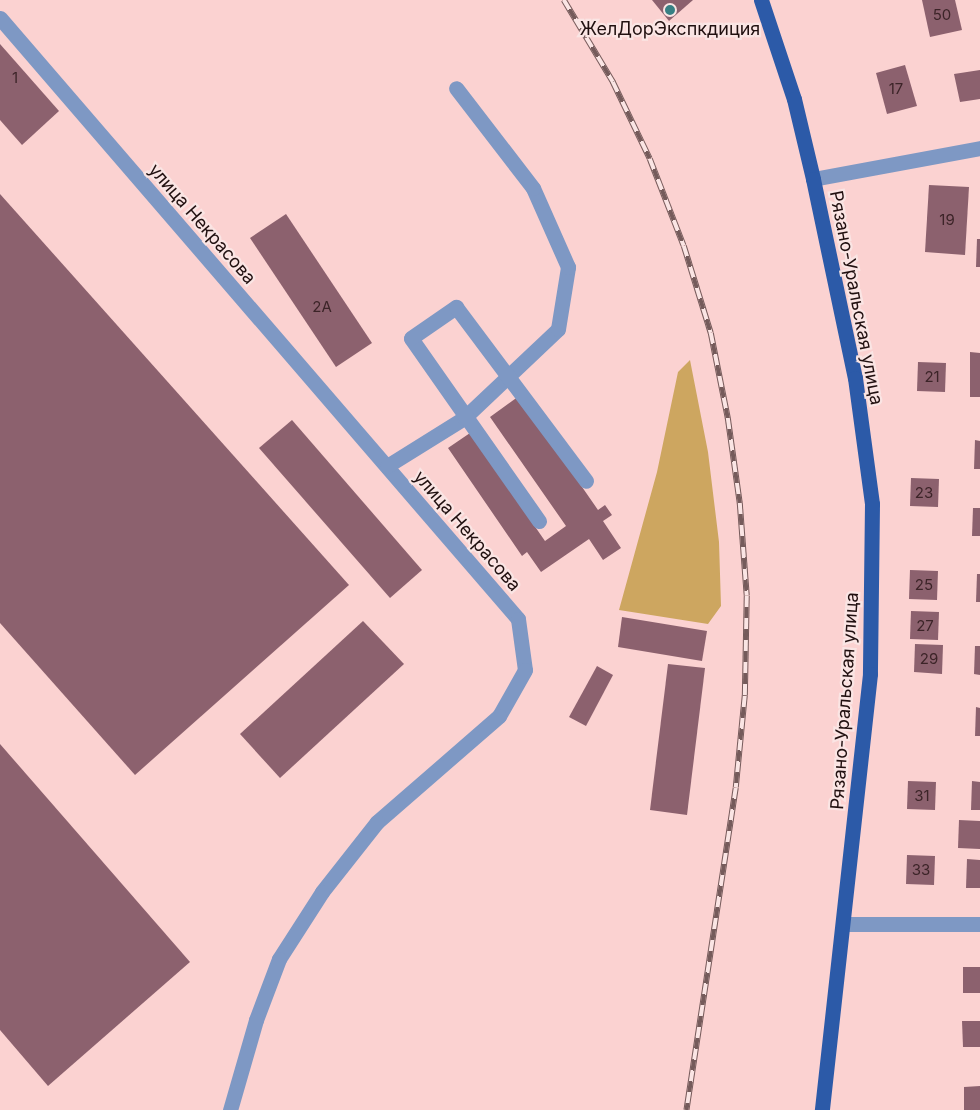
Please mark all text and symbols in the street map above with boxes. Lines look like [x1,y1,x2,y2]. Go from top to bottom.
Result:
marker: ЖелДорЭкспкдиция [664,4,676,16]
house number: 50 [933,6,951,24]
place label: ЖелДорЭкспкдиция [580,18,760,40]
house number: 1 [12,69,18,87]
house number: 17 [889,80,903,98]
street label: улица Некрасова [144,159,260,289]
street label: Рязано-Уральская улица [825,189,887,407]
house number: 19 [939,211,955,229]
house number: 2А [312,298,332,316]
house number: 21 [924,368,940,386]
street label: улица Некрасова [409,466,525,596]
house number: 23 [915,484,933,502]
house number: 25 [915,576,933,594]
street label: Рязано-Уральская улица [827,592,863,810]
house number: 27 [916,617,934,635]
house number: 29 [920,650,938,668]
house number: 31 [914,787,930,805]
house number: 33 [912,861,930,879]

